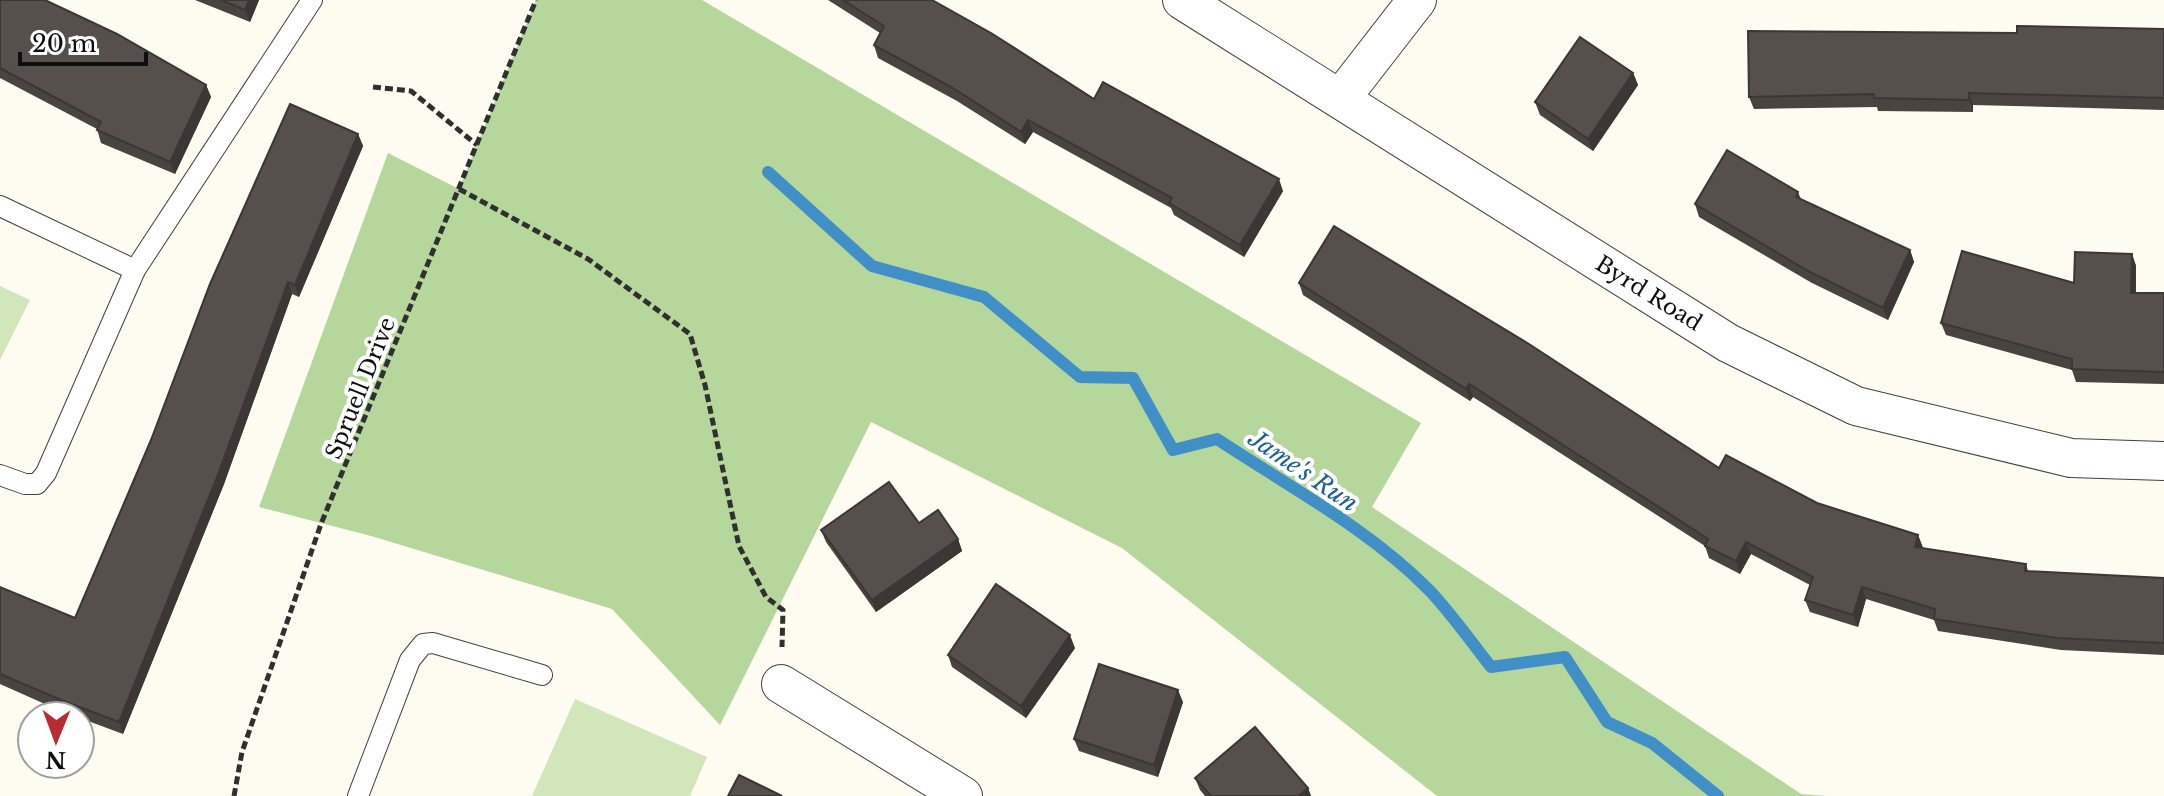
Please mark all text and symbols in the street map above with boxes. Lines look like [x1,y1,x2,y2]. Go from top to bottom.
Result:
scale bar [20,16,146,66]
text: 20 m [32,29,97,58]
street label: Byrd Road [1591,250,1707,337]
street label: Spruell Drive [320,313,401,463]
water label: Jame's Run [1242,423,1363,518]
north arrow [16,700,96,780]
text: N [45,746,66,773]

